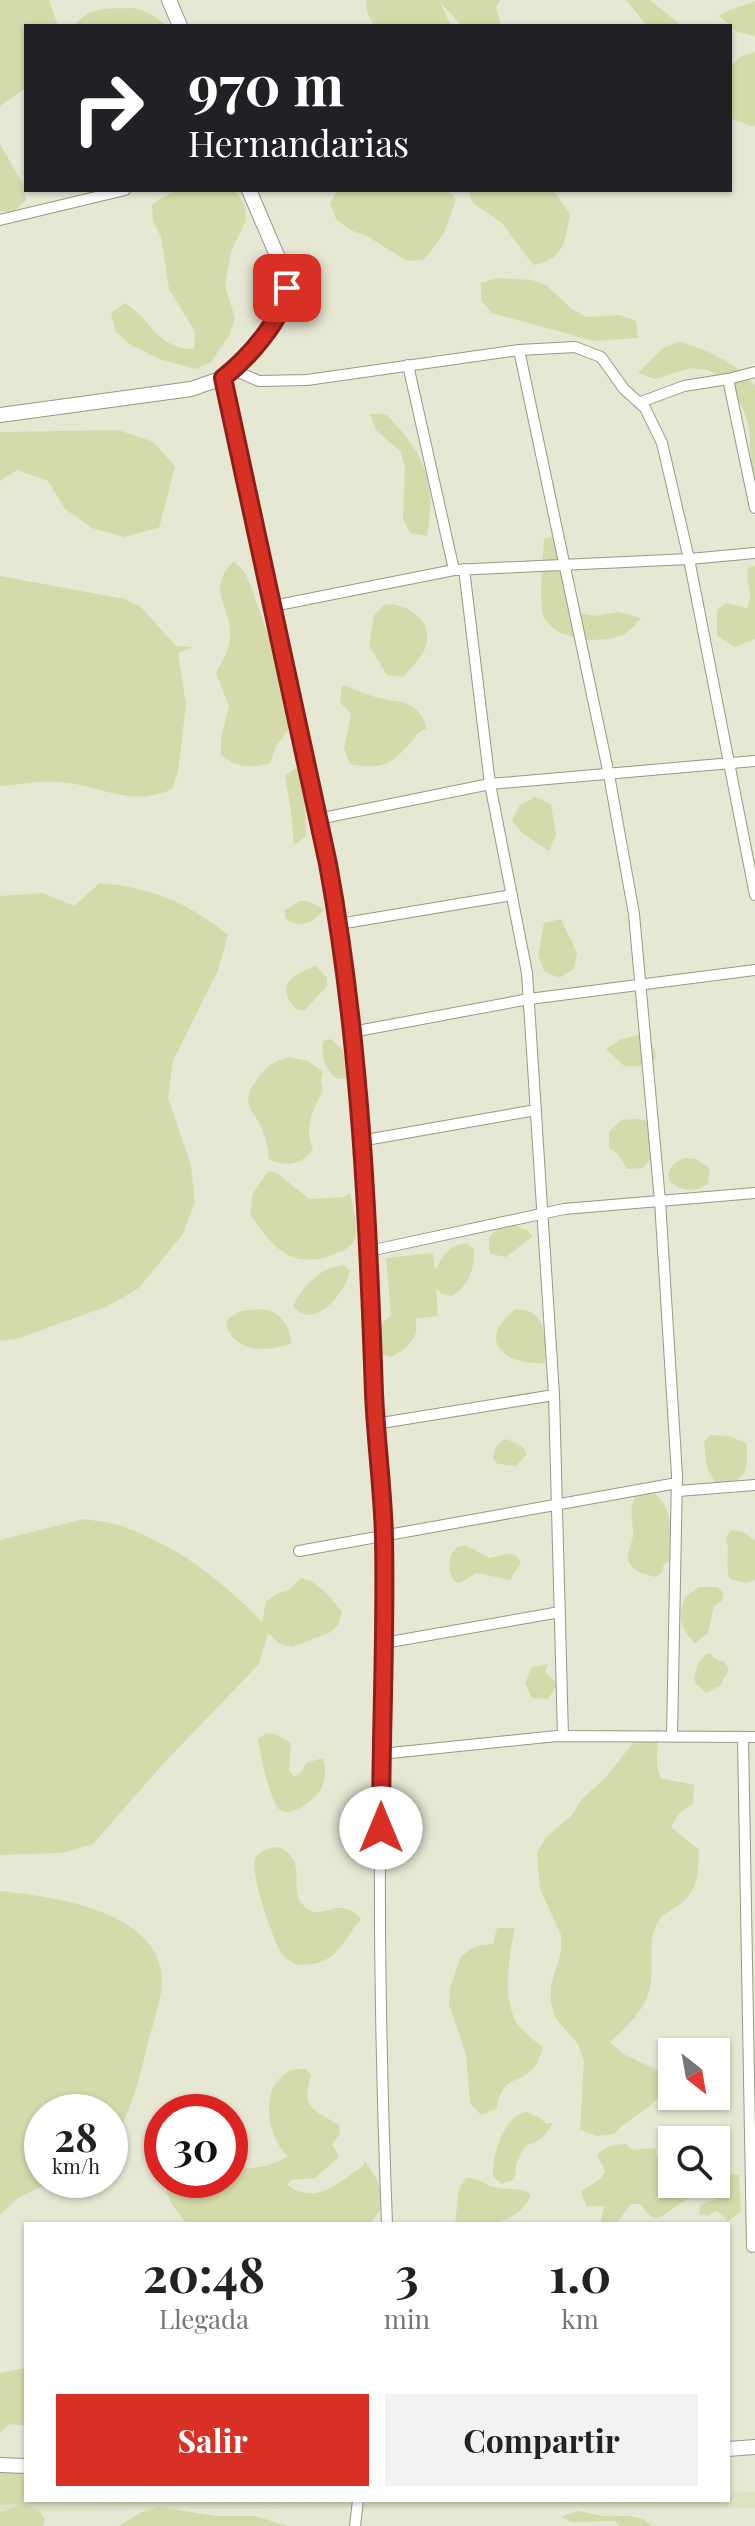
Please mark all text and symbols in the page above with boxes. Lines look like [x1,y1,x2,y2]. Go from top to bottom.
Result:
text: 970 m [188,46,344,121]
icon: right [56,56,160,160]
text: Hernandarias [188,118,409,166]
pin [253,254,321,322]
icon: arrive [265,266,309,310]
position arrow [339,1786,423,1870]
north arrow [658,2038,730,2110]
map controls [658,2038,730,2198]
speed limit sign: 30 [144,2094,248,2198]
text: 28 [54,2109,98,2162]
button: search [658,2126,730,2198]
text: km/h [52,2152,100,2179]
text: 20:48 [143,2241,265,2305]
text: 3 [395,2241,419,2305]
text: 1.0 [549,2241,611,2305]
text: Llegada [159,2301,249,2336]
text: min [384,2301,430,2336]
text: km [561,2301,599,2336]
button: Salir [56,2394,369,2486]
button: Compartir [385,2394,698,2486]

